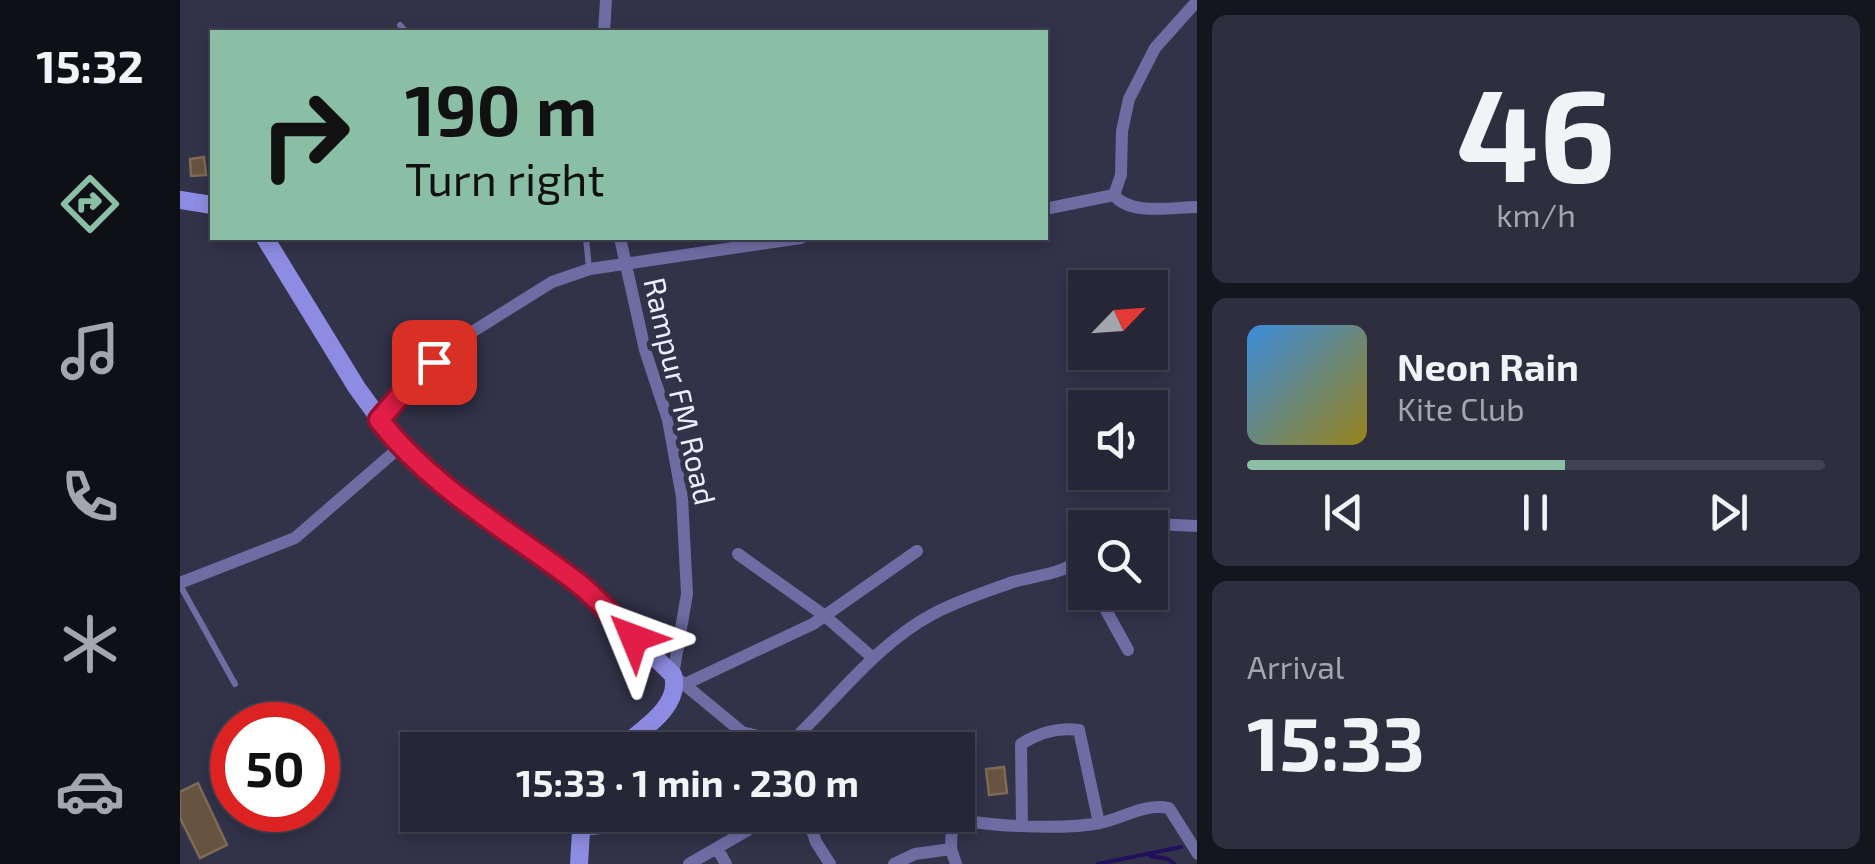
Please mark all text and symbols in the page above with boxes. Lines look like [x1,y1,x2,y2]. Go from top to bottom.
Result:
text: 15:32 [36,38,144,92]
text: 46 [1456,52,1616,208]
text: 190 m [405,66,598,150]
icon: right [240,70,370,200]
text: Turn right [405,151,605,205]
icon: directions [55,169,125,239]
text: km/h [1496,195,1576,233]
north arrow [1068,270,1168,370]
map controls [1068,270,1168,610]
street label: Rampur FM Road [637,274,725,508]
icon: music [55,316,125,386]
pin [392,320,477,405]
icon: arrive [407,335,462,390]
text: Neon Rain [1397,343,1579,389]
text: Kite Club [1397,389,1525,427]
button: sound [1068,390,1168,490]
icon: phone [55,462,125,532]
icon: previous [1316,485,1371,540]
icon: pause [1508,485,1563,540]
icon: next [1701,485,1756,540]
button: search [1068,510,1168,610]
position arrow [582,586,686,690]
icon: climate [55,609,125,679]
text: Arrival [1247,647,1344,685]
text: 15:33 [1247,696,1425,786]
speed limit sign: 50 [210,702,340,832]
icon: car [55,756,125,826]
text: 15:33 · 1 min · 230 m [516,759,859,805]

